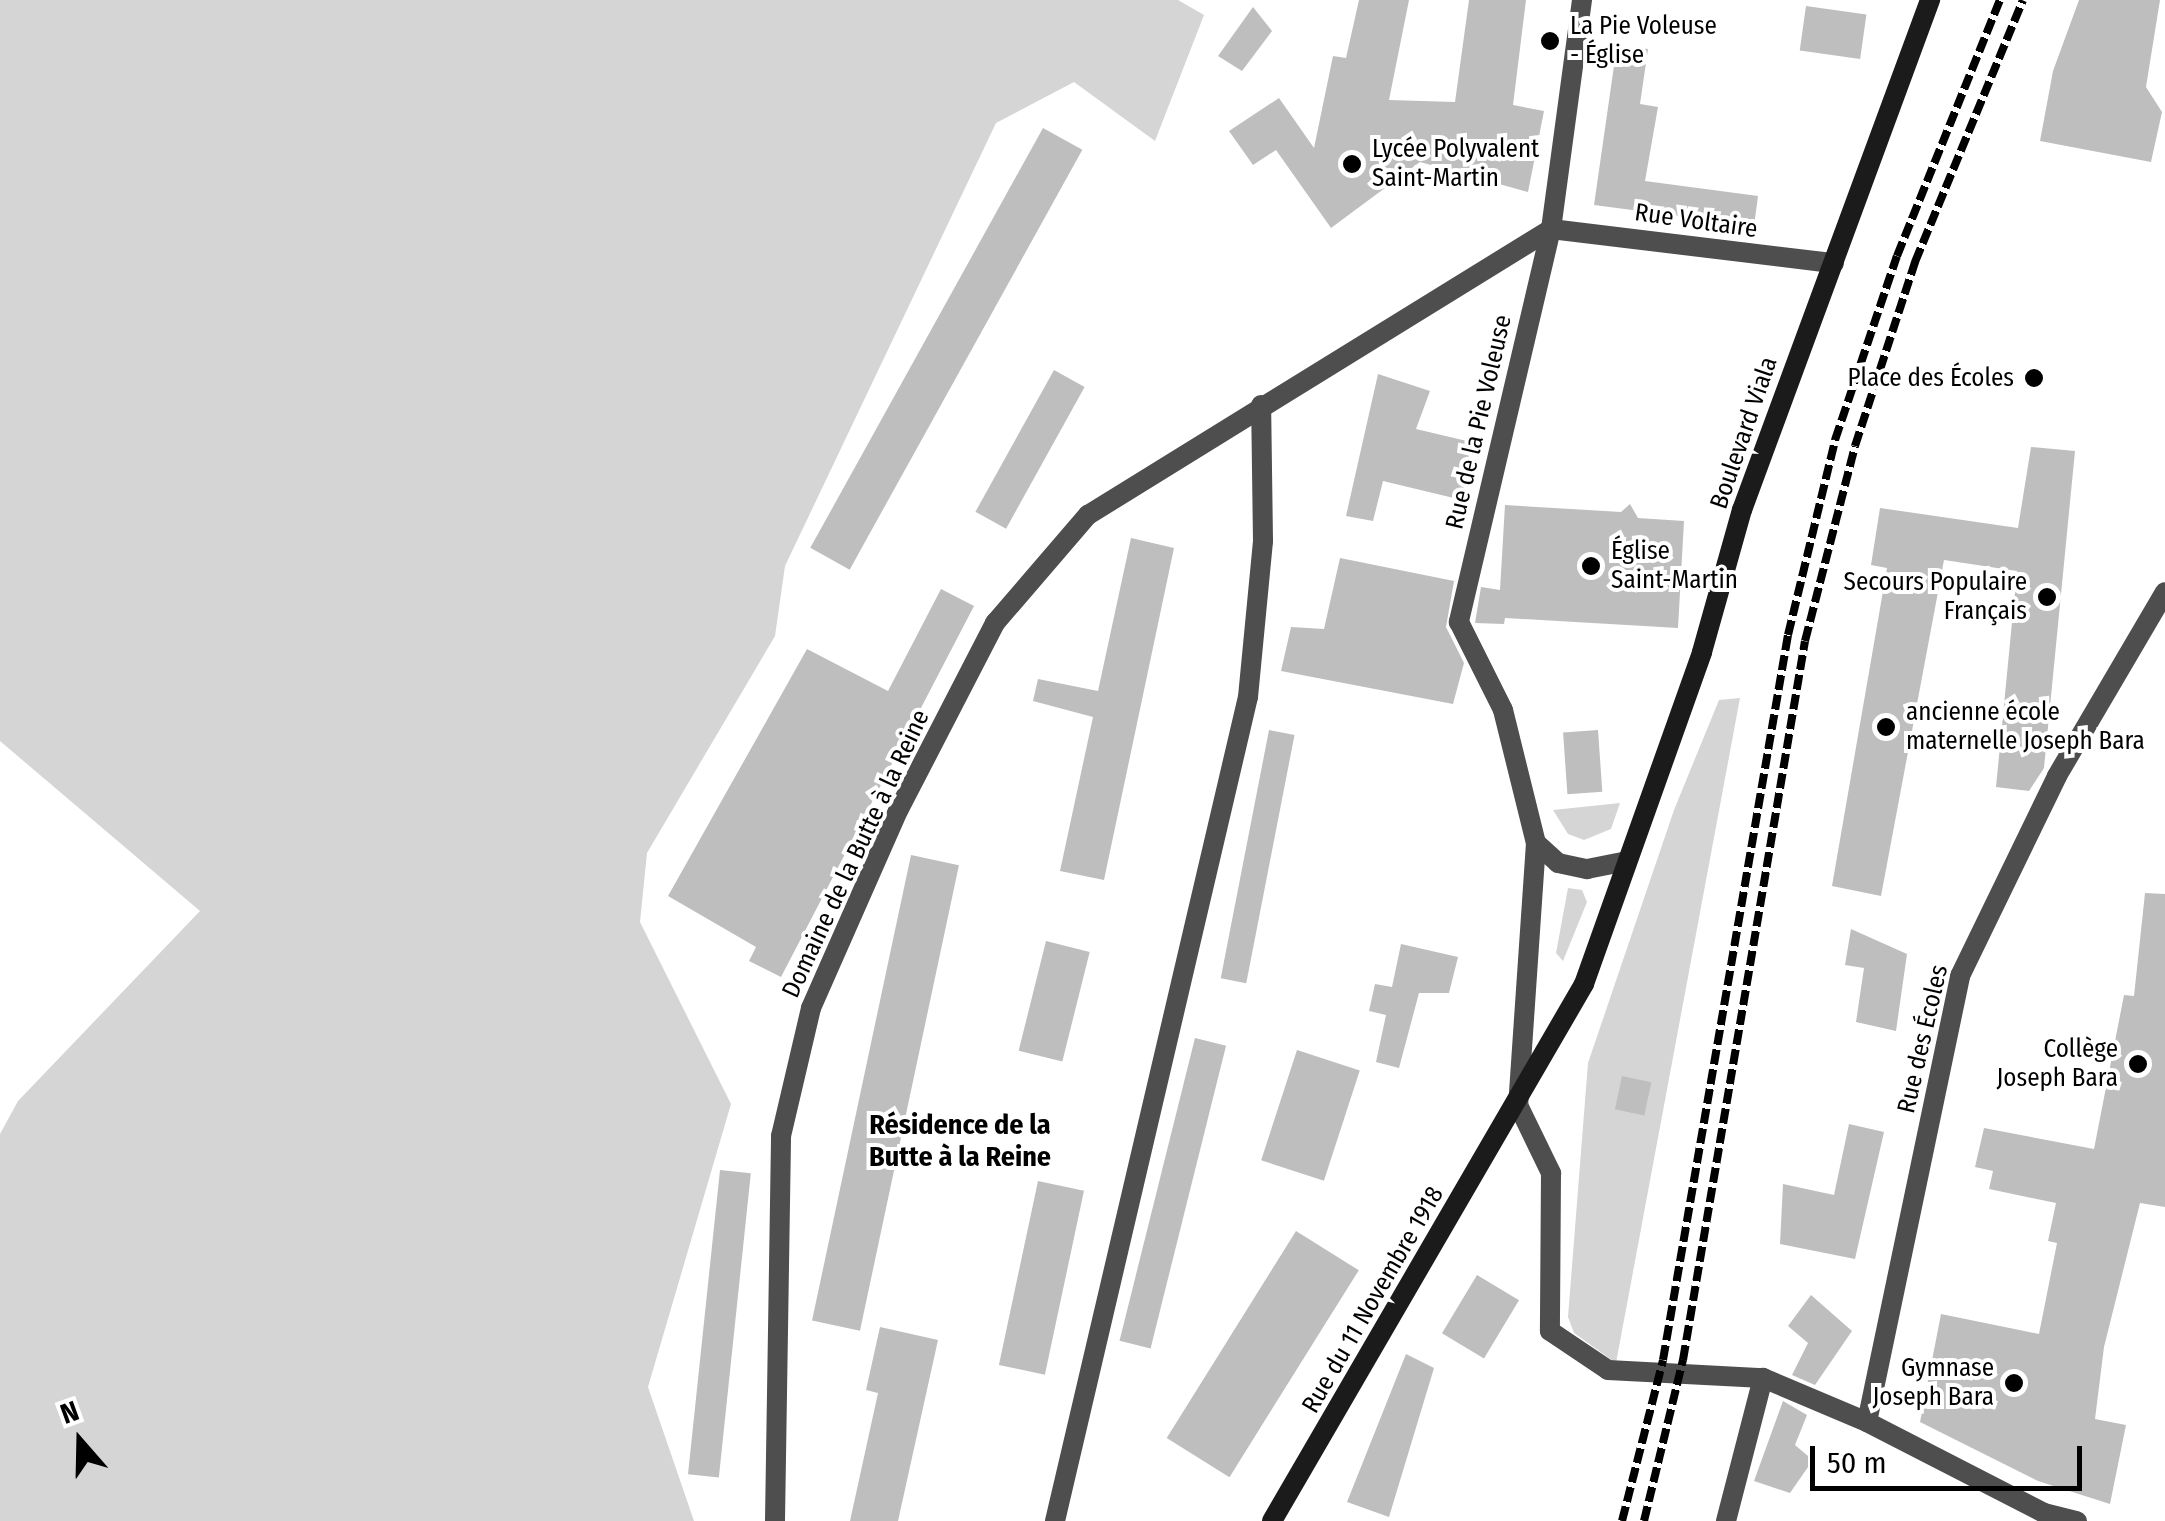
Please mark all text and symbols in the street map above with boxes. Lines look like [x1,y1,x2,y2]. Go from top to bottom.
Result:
place label: La Pie Voleuse - Église [1570,12,1717,71]
marker: La Pie Voleuse - Église [1539,30,1561,52]
place label: Lycée Polyvalent Saint-Martin [1372,135,1539,194]
marker: Lycée Polyvalent Saint-Martin [1341,153,1363,175]
street label: Rue Voltaire [1633,198,1759,244]
street label: Rue de la Pie Voleuse [1440,312,1518,532]
street label: Boulevard Viala [1704,353,1784,513]
place label: Place des Écoles [1848,363,2014,393]
marker: Place des Écoles [2023,367,2045,389]
place label: Église Saint-Martin [1611,537,1738,596]
marker: Église Saint-Martin [1580,555,1602,577]
place label: Secours Populaire Français [1844,568,2027,627]
marker: Secours Populaire Français [2036,586,2058,608]
place label: ancienne école maternelle Joseph Bara [1906,698,2145,757]
street label: Domaine de la Butte à la Reine [776,705,936,1003]
marker: ancienne école maternelle Joseph Bara [1875,716,1897,738]
street label: Rue des Écoles [1891,962,1955,1116]
place label: Collège Joseph Bara [1997,1035,2118,1094]
marker: Collège Joseph Bara [2127,1053,2149,1075]
district label: Résidence de la Butte à la Reine [869,1108,1051,1174]
street label: Rue du 11 Novembre 1918 [1296,1181,1450,1419]
place label: Gymnase Joseph Bara [1873,1354,1994,1413]
marker: Gymnase Joseph Bara [2003,1372,2025,1394]
north arrow [30,1391,130,1491]
text: N [56,1394,83,1431]
scale bar [1815,1426,2088,1488]
text: 50 m [1827,1445,1887,1481]

